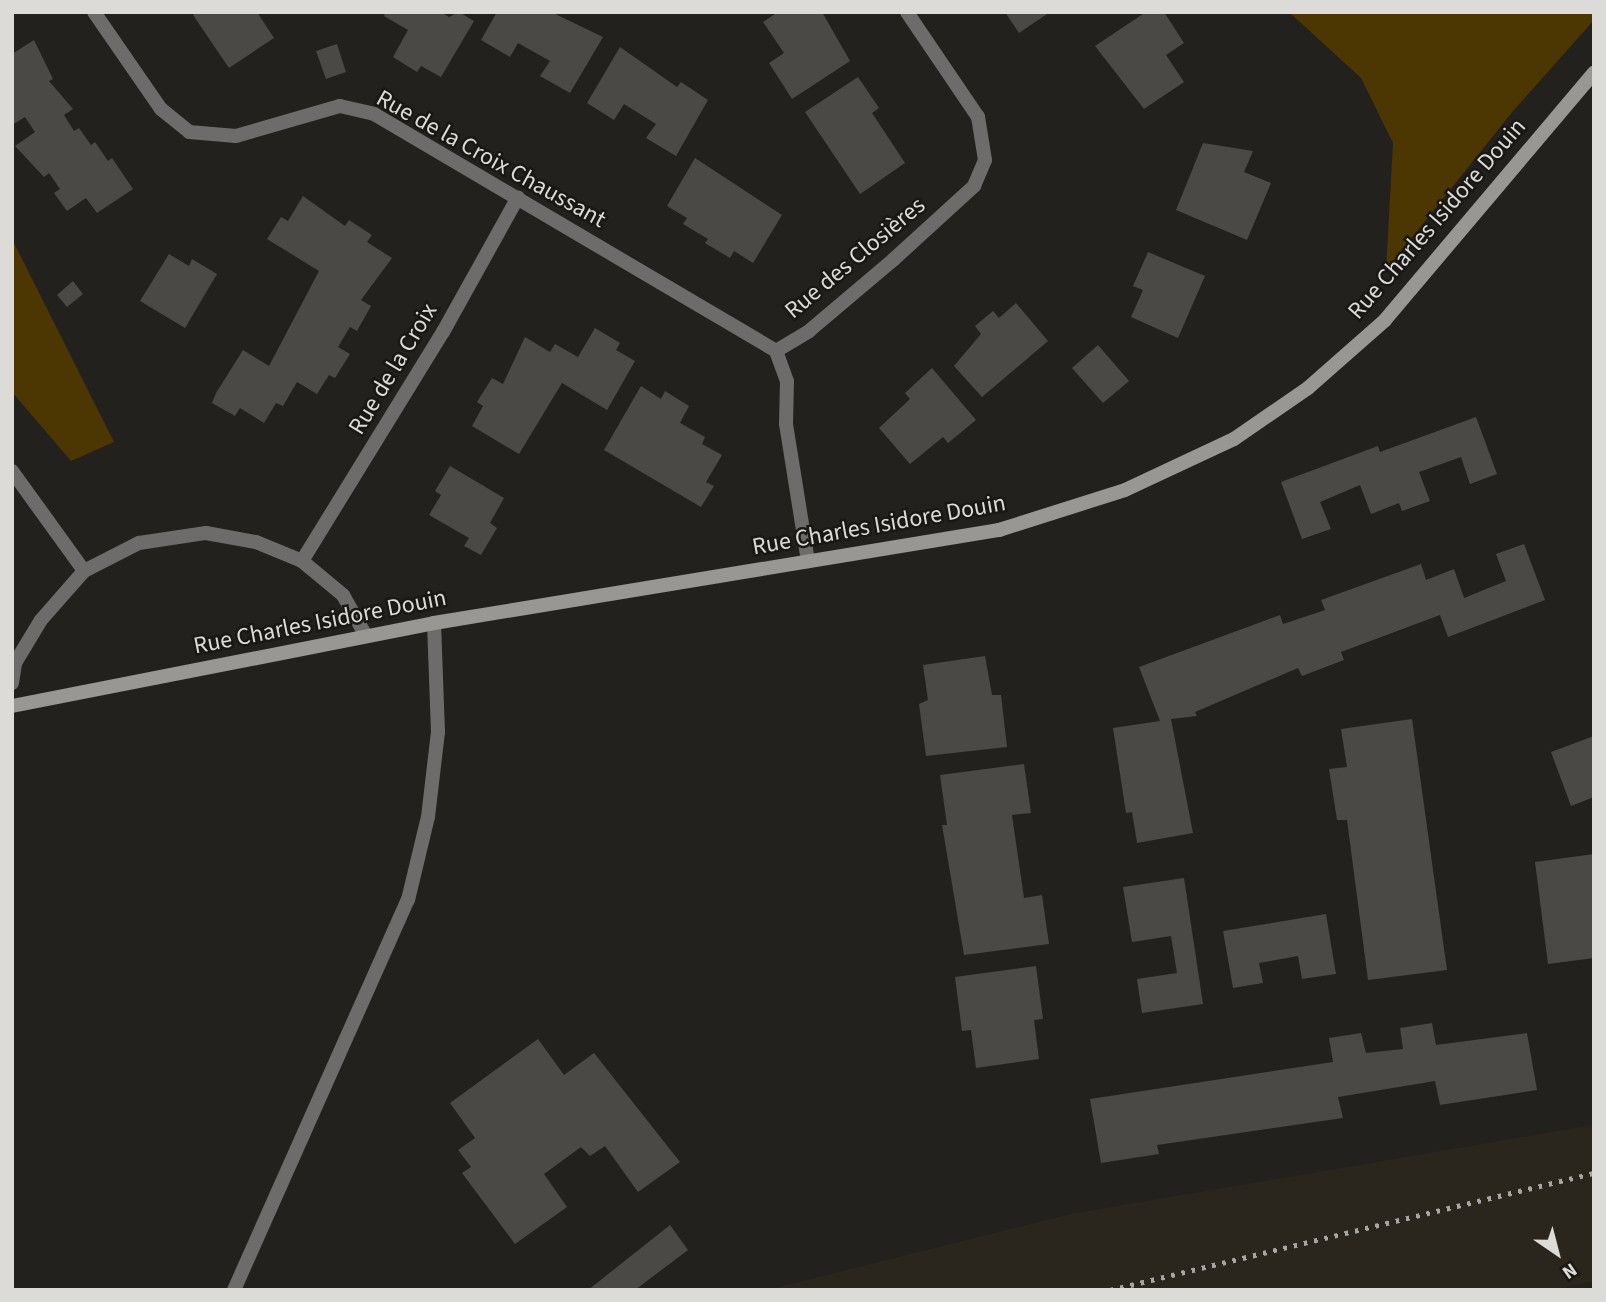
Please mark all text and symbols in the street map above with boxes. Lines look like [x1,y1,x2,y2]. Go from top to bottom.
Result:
street label: Rue de la Croix Chaussant [371,84,611,234]
street label: Rue Charles Isidore Douin [1342,113,1532,325]
street label: Rue des Closières [779,191,931,325]
street label: Rue de la Croix [343,298,443,440]
street label: Rue Charles Isidore Douin [750,489,1008,561]
street label: Rue Charles Isidore Douin [191,583,449,661]
north arrow [1522,1218,1592,1288]
text: N [1556,1256,1582,1285]

